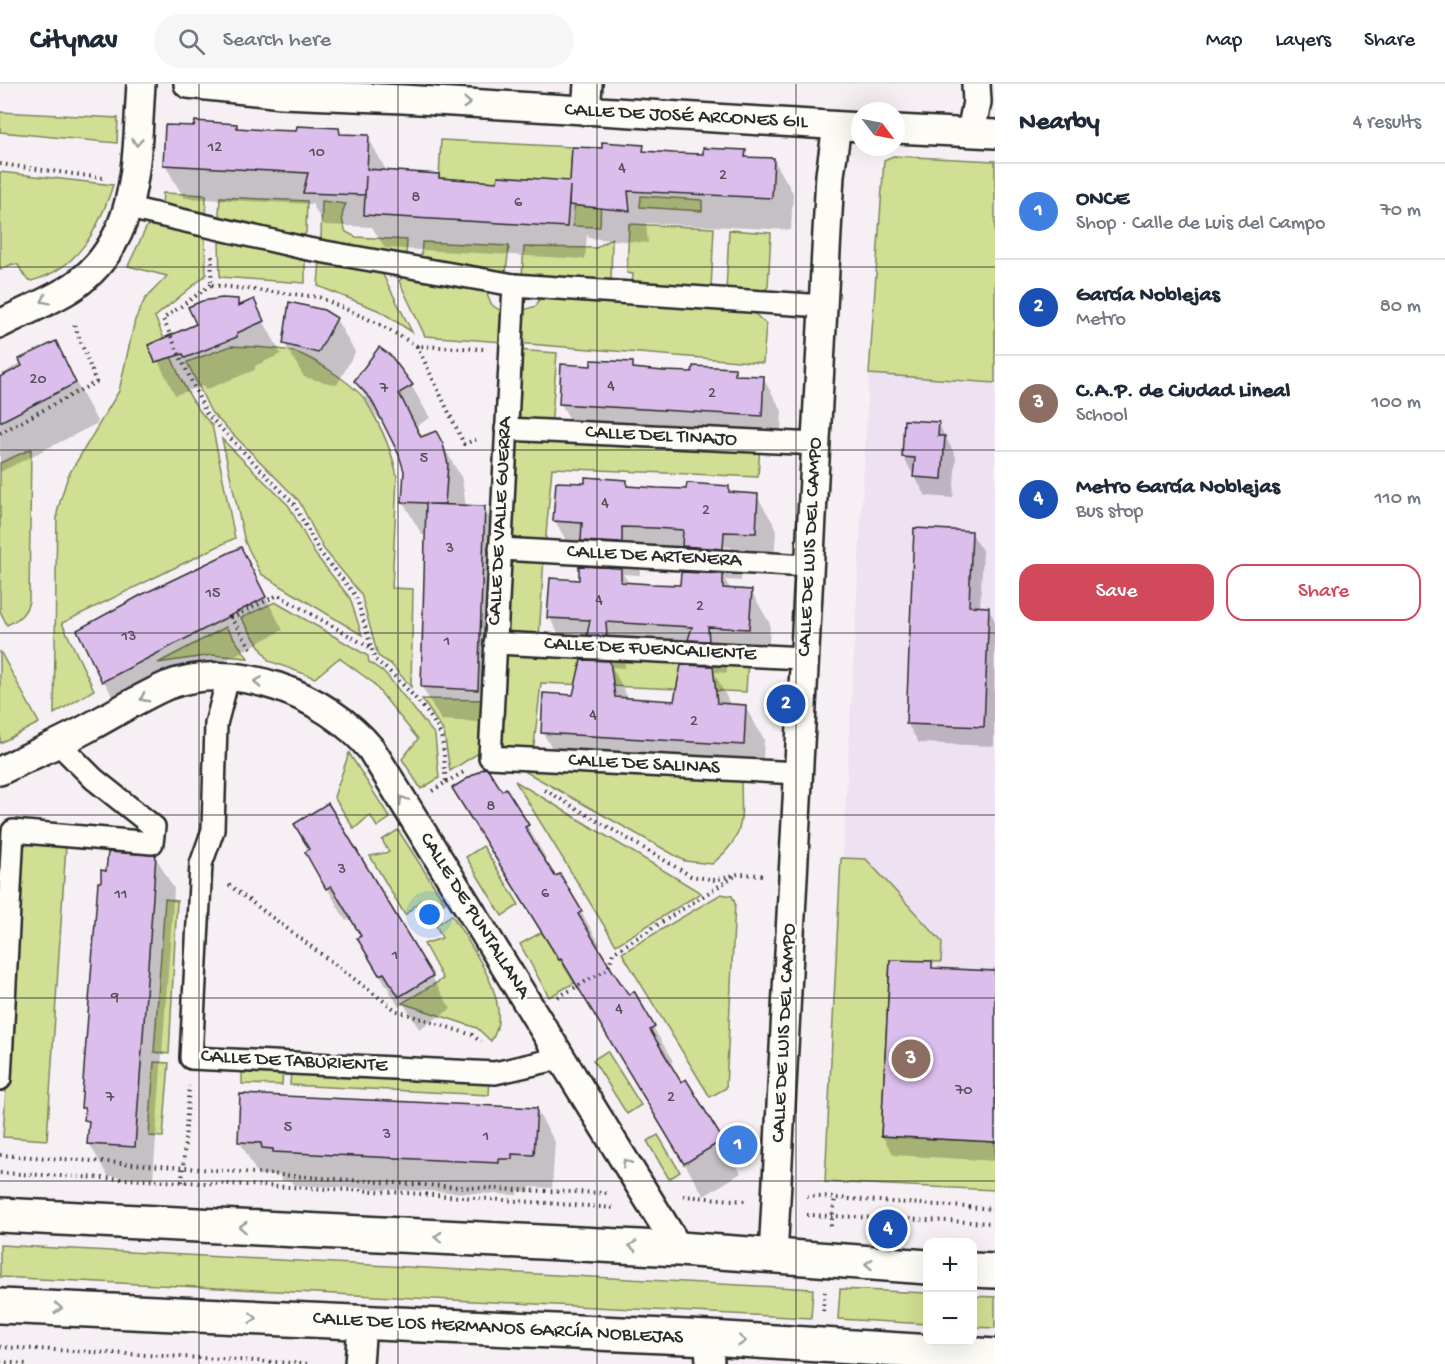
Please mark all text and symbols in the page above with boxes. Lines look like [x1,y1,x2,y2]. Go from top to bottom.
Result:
search box [154,14,574,68]
text: Citynav [30,25,118,58]
icon: search [175,25,208,58]
text: Search here [223,28,331,54]
text: Map [1206,29,1242,54]
text: Layers [1275,29,1331,54]
text: Share [1364,29,1415,54]
one-way arrow [462,96,471,109]
street label: CALLE DE JOSÉ ARCONES GIL [564,98,809,135]
north arrow [851,102,905,156]
text: Nearby [1019,108,1100,139]
text: 4 results [1353,112,1421,135]
one-way arrow [130,138,143,147]
house number: 12 [207,139,222,158]
house number: 10 [308,144,325,163]
house number: 4 [618,160,626,179]
house number: 2 [719,167,727,186]
text: ONCE [1076,187,1129,213]
house number: 8 [412,189,421,208]
house number: 6 [514,194,523,213]
text: 1 [1034,200,1043,223]
text: 70 m [1380,200,1421,223]
text: Shop · Calle de Luis del Campo [1076,213,1325,236]
text: García Noblejas [1076,283,1220,309]
one-way arrow [41,293,52,304]
text: 2 [1034,296,1043,319]
text: 80 m [1380,296,1421,319]
text: Metro [1076,309,1126,332]
house number: 20 [30,371,46,390]
house number: 4 [607,378,615,397]
text: C.A.P. de Ciudad Lineal [1076,379,1290,405]
house number: 7 [379,380,389,399]
house number: 2 [708,385,716,404]
text: 3 [1033,392,1044,415]
text: 100 m [1371,392,1421,415]
text: School [1076,405,1128,428]
street label: CALLE DE VALLE GUERRA [484,415,518,626]
street label: CALLE DEL TINAJO [584,422,738,452]
street label: CALLE DE LUIS DEL CAMPO [794,437,828,657]
house number: 5 [420,450,428,469]
text: Metro García Noblejas [1076,475,1280,501]
text: 4 [1034,488,1043,511]
text: 110 m [1375,488,1421,511]
house number: 4 [601,495,609,514]
text: Bus stop [1076,501,1143,524]
house number: 2 [702,502,710,521]
house number: 3 [445,540,454,559]
street label: CALLE DE ARTENERA [566,541,743,573]
button: Save [1019,564,1214,621]
button: Share [1226,564,1421,621]
house number: 15 [205,585,220,604]
house number: 4 [595,592,603,611]
house number: 2 [696,598,704,617]
house number: 13 [121,628,136,647]
house number: 1 [443,633,450,652]
street label: CALLE DE FUENCALIENTE [543,633,758,667]
one-way arrow [253,677,263,689]
pin: 2 [766,682,806,726]
one-way arrow [139,691,150,702]
house number: 4 [589,707,597,726]
house number: 2 [690,713,698,732]
street label: CALLE DE SALINAS [567,750,721,781]
one-way arrow [399,796,411,806]
house number: 8 [487,798,496,817]
street label: CALLE DE PUNTALLANA [414,829,535,1004]
house number: 3 [337,861,346,880]
house number: 6 [541,885,550,904]
house number: 11 [114,886,127,905]
your location [415,900,444,929]
street label: CALLE DE LUIS DEL CAMPO [768,923,802,1143]
house number: 1 [391,947,398,966]
house number: 9 [110,989,119,1008]
house number: 4 [615,1001,623,1020]
pin: 3 [892,1036,930,1082]
street label: CALLE DE TABURIENTE [200,1046,389,1078]
house number: 70 [954,1082,973,1101]
house number: 7 [105,1089,115,1108]
house number: 2 [667,1089,675,1108]
house number: 5 [284,1119,292,1138]
pin: 1 [718,1122,758,1168]
house number: 3 [382,1126,391,1145]
house number: 1 [482,1128,489,1147]
one-way arrow [622,1159,634,1169]
pin: 4 [868,1206,908,1252]
one-way arrow [239,1220,248,1233]
one-way arrow [433,1230,442,1243]
map controls [923,1238,977,1346]
button: + [923,1238,977,1292]
one-way arrow [628,1240,637,1253]
one-way arrow [865,1257,874,1270]
button: − [923,1292,977,1346]
one-way arrow [54,1302,63,1315]
street label: CALLE DE LOS HERMANOS GARCÍA NOBLEJAS [312,1307,685,1350]
one-way arrow [249,1312,258,1325]
one-way arrow [737,1334,746,1347]

